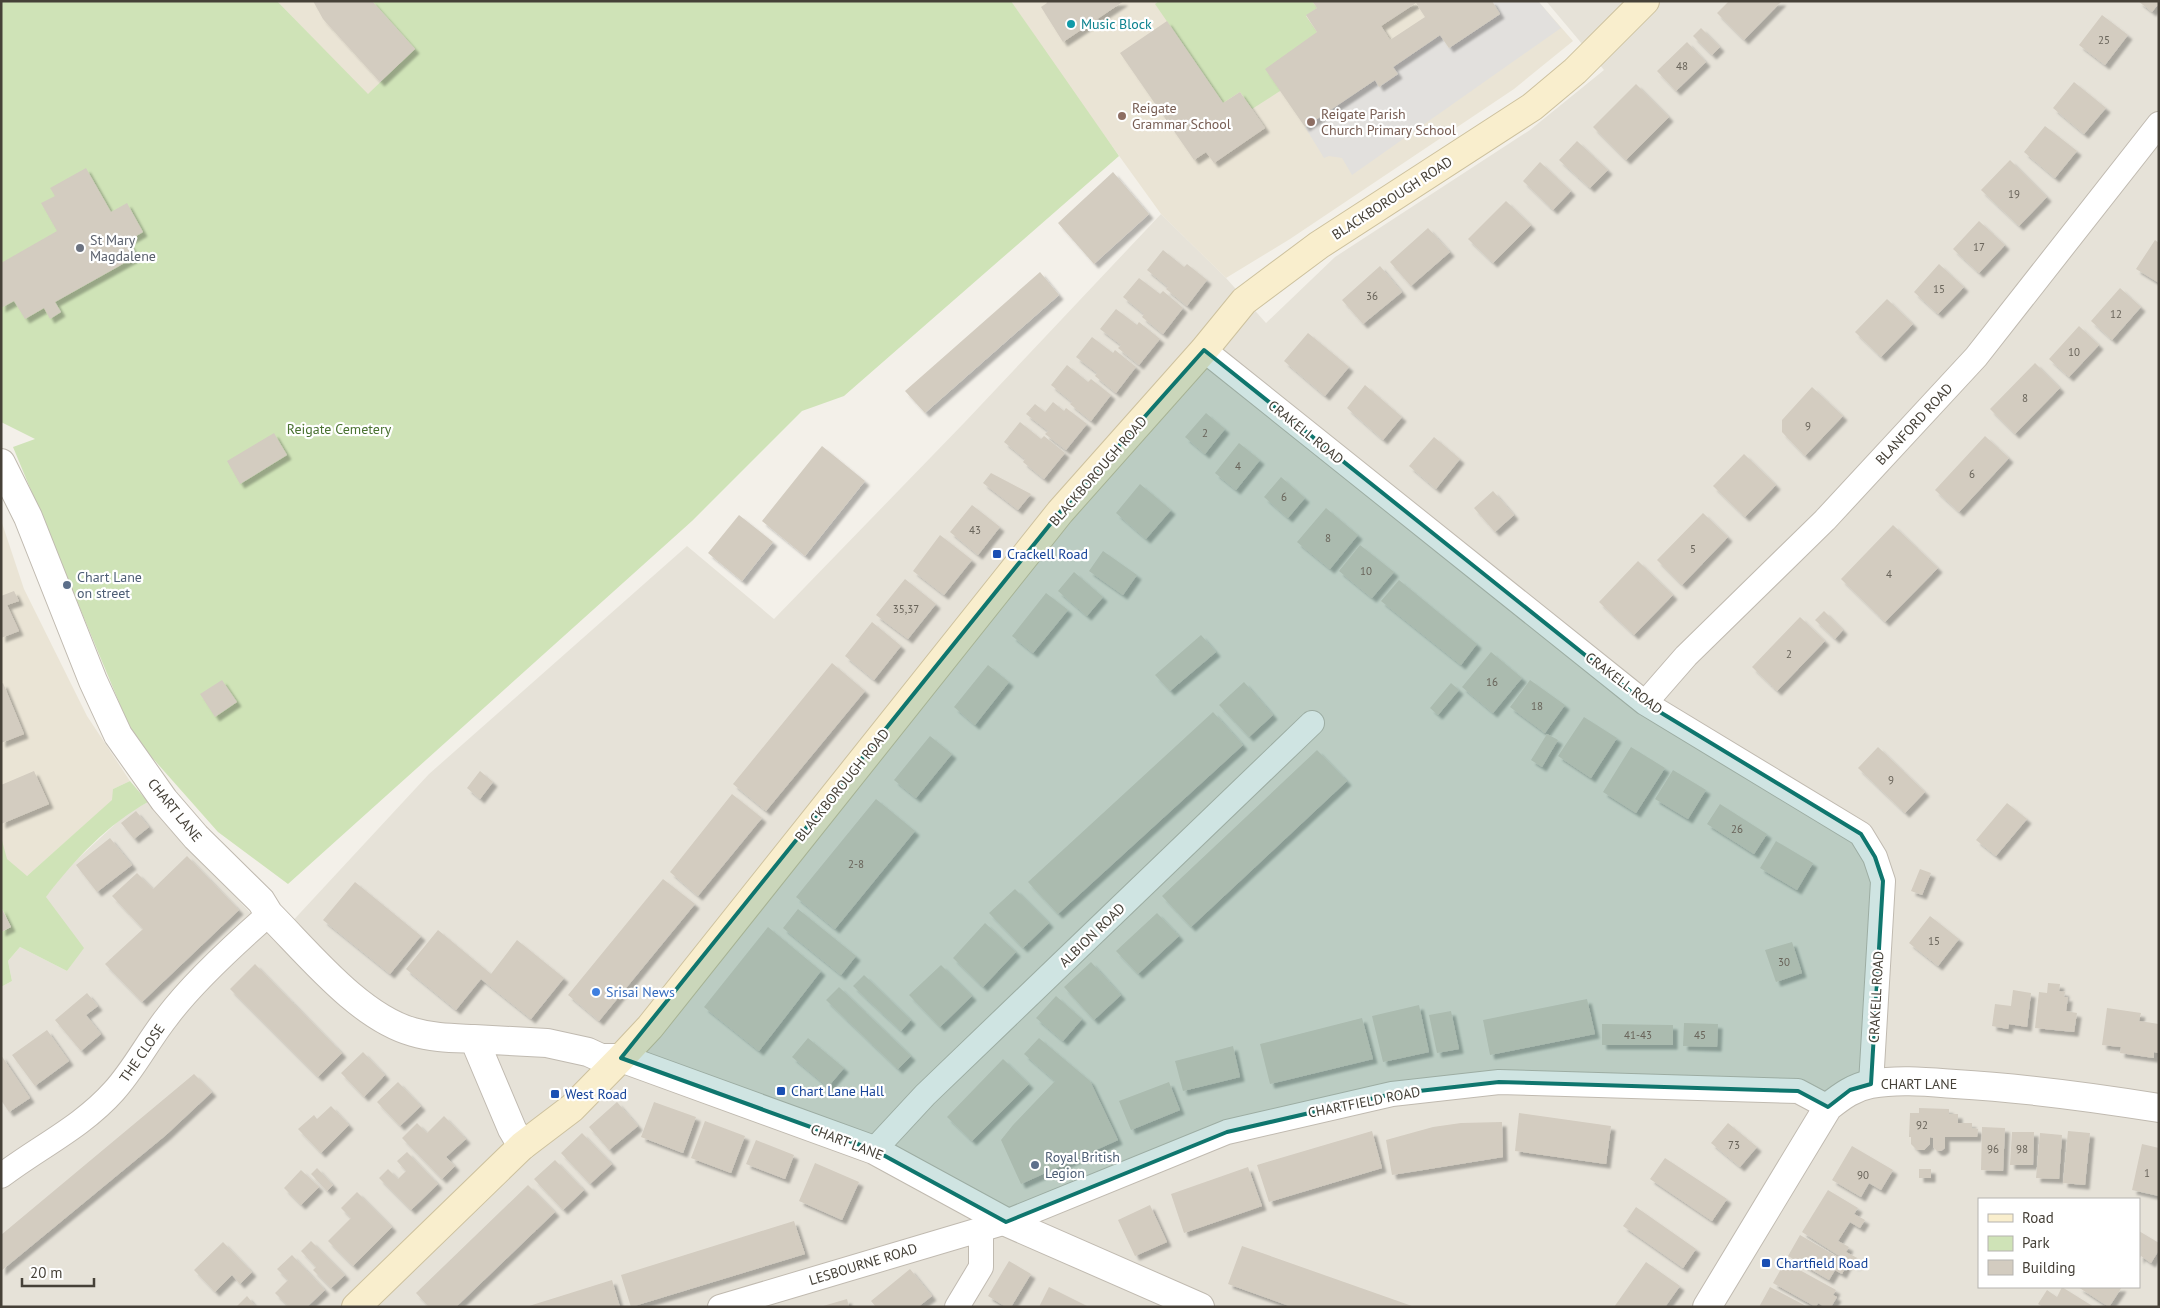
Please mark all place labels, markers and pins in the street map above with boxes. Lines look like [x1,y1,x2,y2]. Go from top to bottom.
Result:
place label: Music Block [1081,15,1152,33]
marker: Music Block [1065,18,1077,30]
place label: Reigate Grammar School [1132,99,1231,133]
place label: Reigate Parish Church Primary School [1321,105,1456,139]
marker: Reigate Grammar School [1116,110,1128,122]
marker: Reigate Parish Church Primary School [1305,116,1317,128]
place label: St Mary Magdalene [90,231,156,265]
marker: St Mary Magdalene [74,242,86,254]
place label: Crackell Road [1007,545,1088,563]
marker: Crackell Road [991,548,1003,560]
place label: Chart Lane on street [77,568,142,602]
marker: Chart Lane on street [61,579,73,591]
place label: Srisai News [606,983,675,1001]
marker: Srisai News [590,986,602,998]
place label: Chart Lane Hall [791,1082,884,1100]
place label: West Road [565,1085,627,1103]
marker: Chart Lane Hall [775,1085,787,1097]
marker: West Road [549,1088,561,1100]
place label: Royal British Legion [1045,1148,1120,1182]
marker: Royal British Legion [1029,1159,1041,1171]
place label: Chartfield Road [1776,1254,1868,1272]
marker: Chartfield Road [1760,1257,1772,1269]

